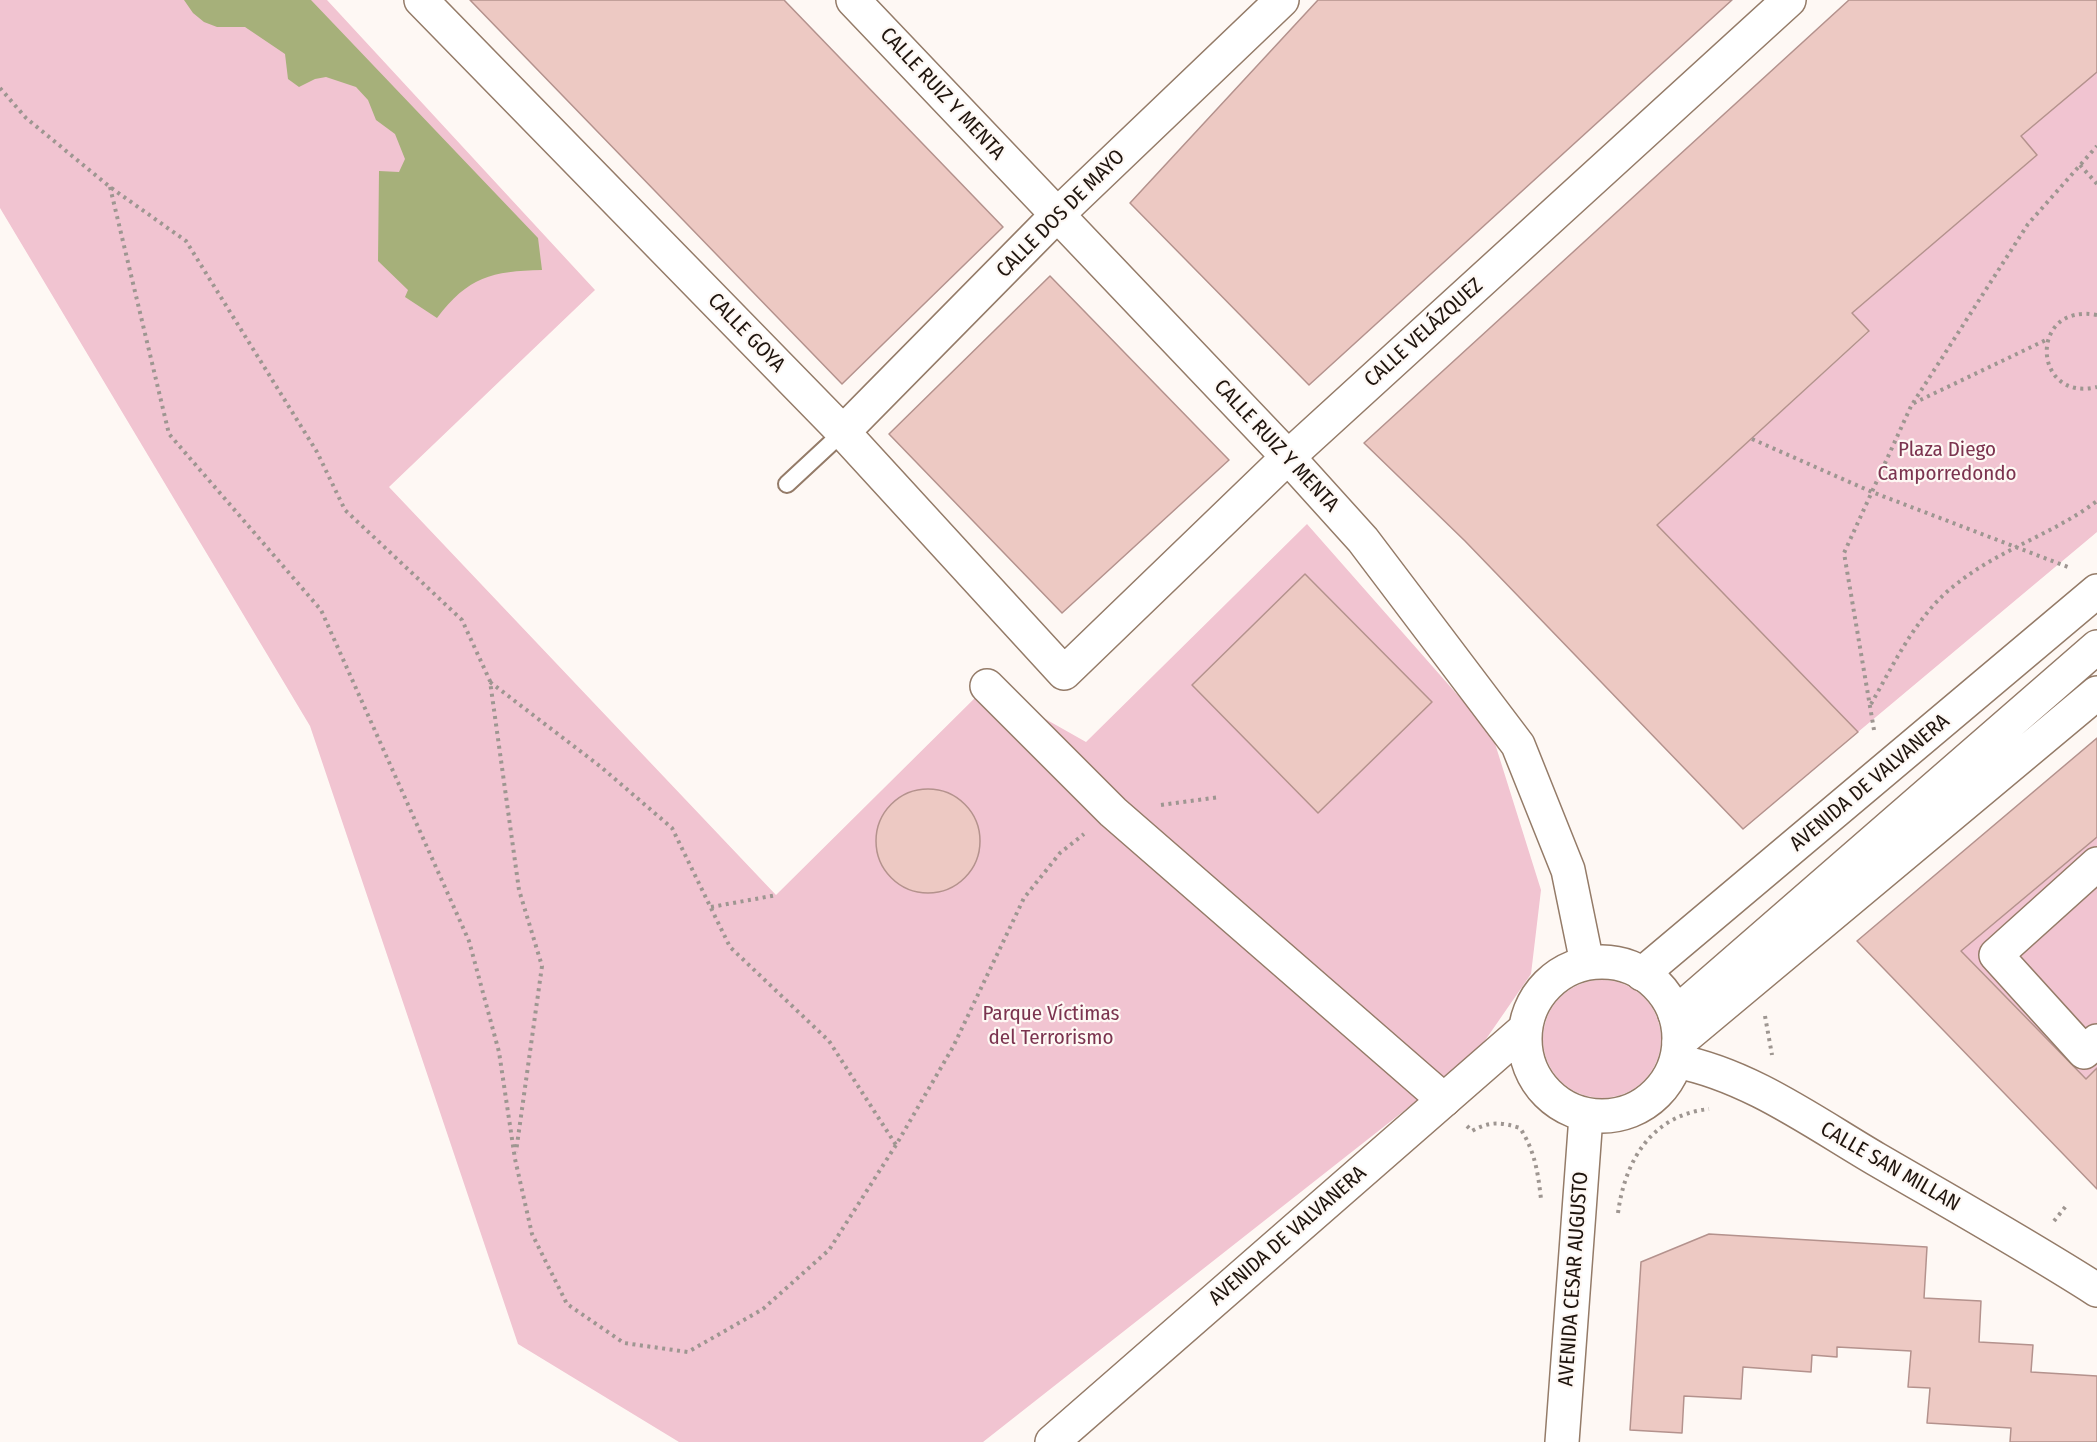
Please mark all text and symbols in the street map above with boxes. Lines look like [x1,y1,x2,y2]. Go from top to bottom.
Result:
street label: CALLE RUIZ Y MENTA [874,23,1010,165]
street label: CALLE DOS DE MAYO [992,145,1130,283]
street label: CALLE VELÁZQUEZ [1360,273,1488,393]
street label: CALLE GOYA [702,288,790,378]
street label: CALLE RUIZ Y MENTA [1208,375,1344,517]
park label: Plaza Diego Camporredondo [1877,437,2017,487]
street label: AVENIDA DE VALVANERA [1785,709,1955,857]
park label: Parque Víctimas del Terrorismo [982,1001,1120,1051]
street label: CALLE SAN MILLAN [1816,1117,1964,1217]
street label: AVENIDA DE VALVANERA [1204,1161,1372,1311]
street label: AVENIDA CESAR AUGUSTO [1554,1171,1594,1387]

